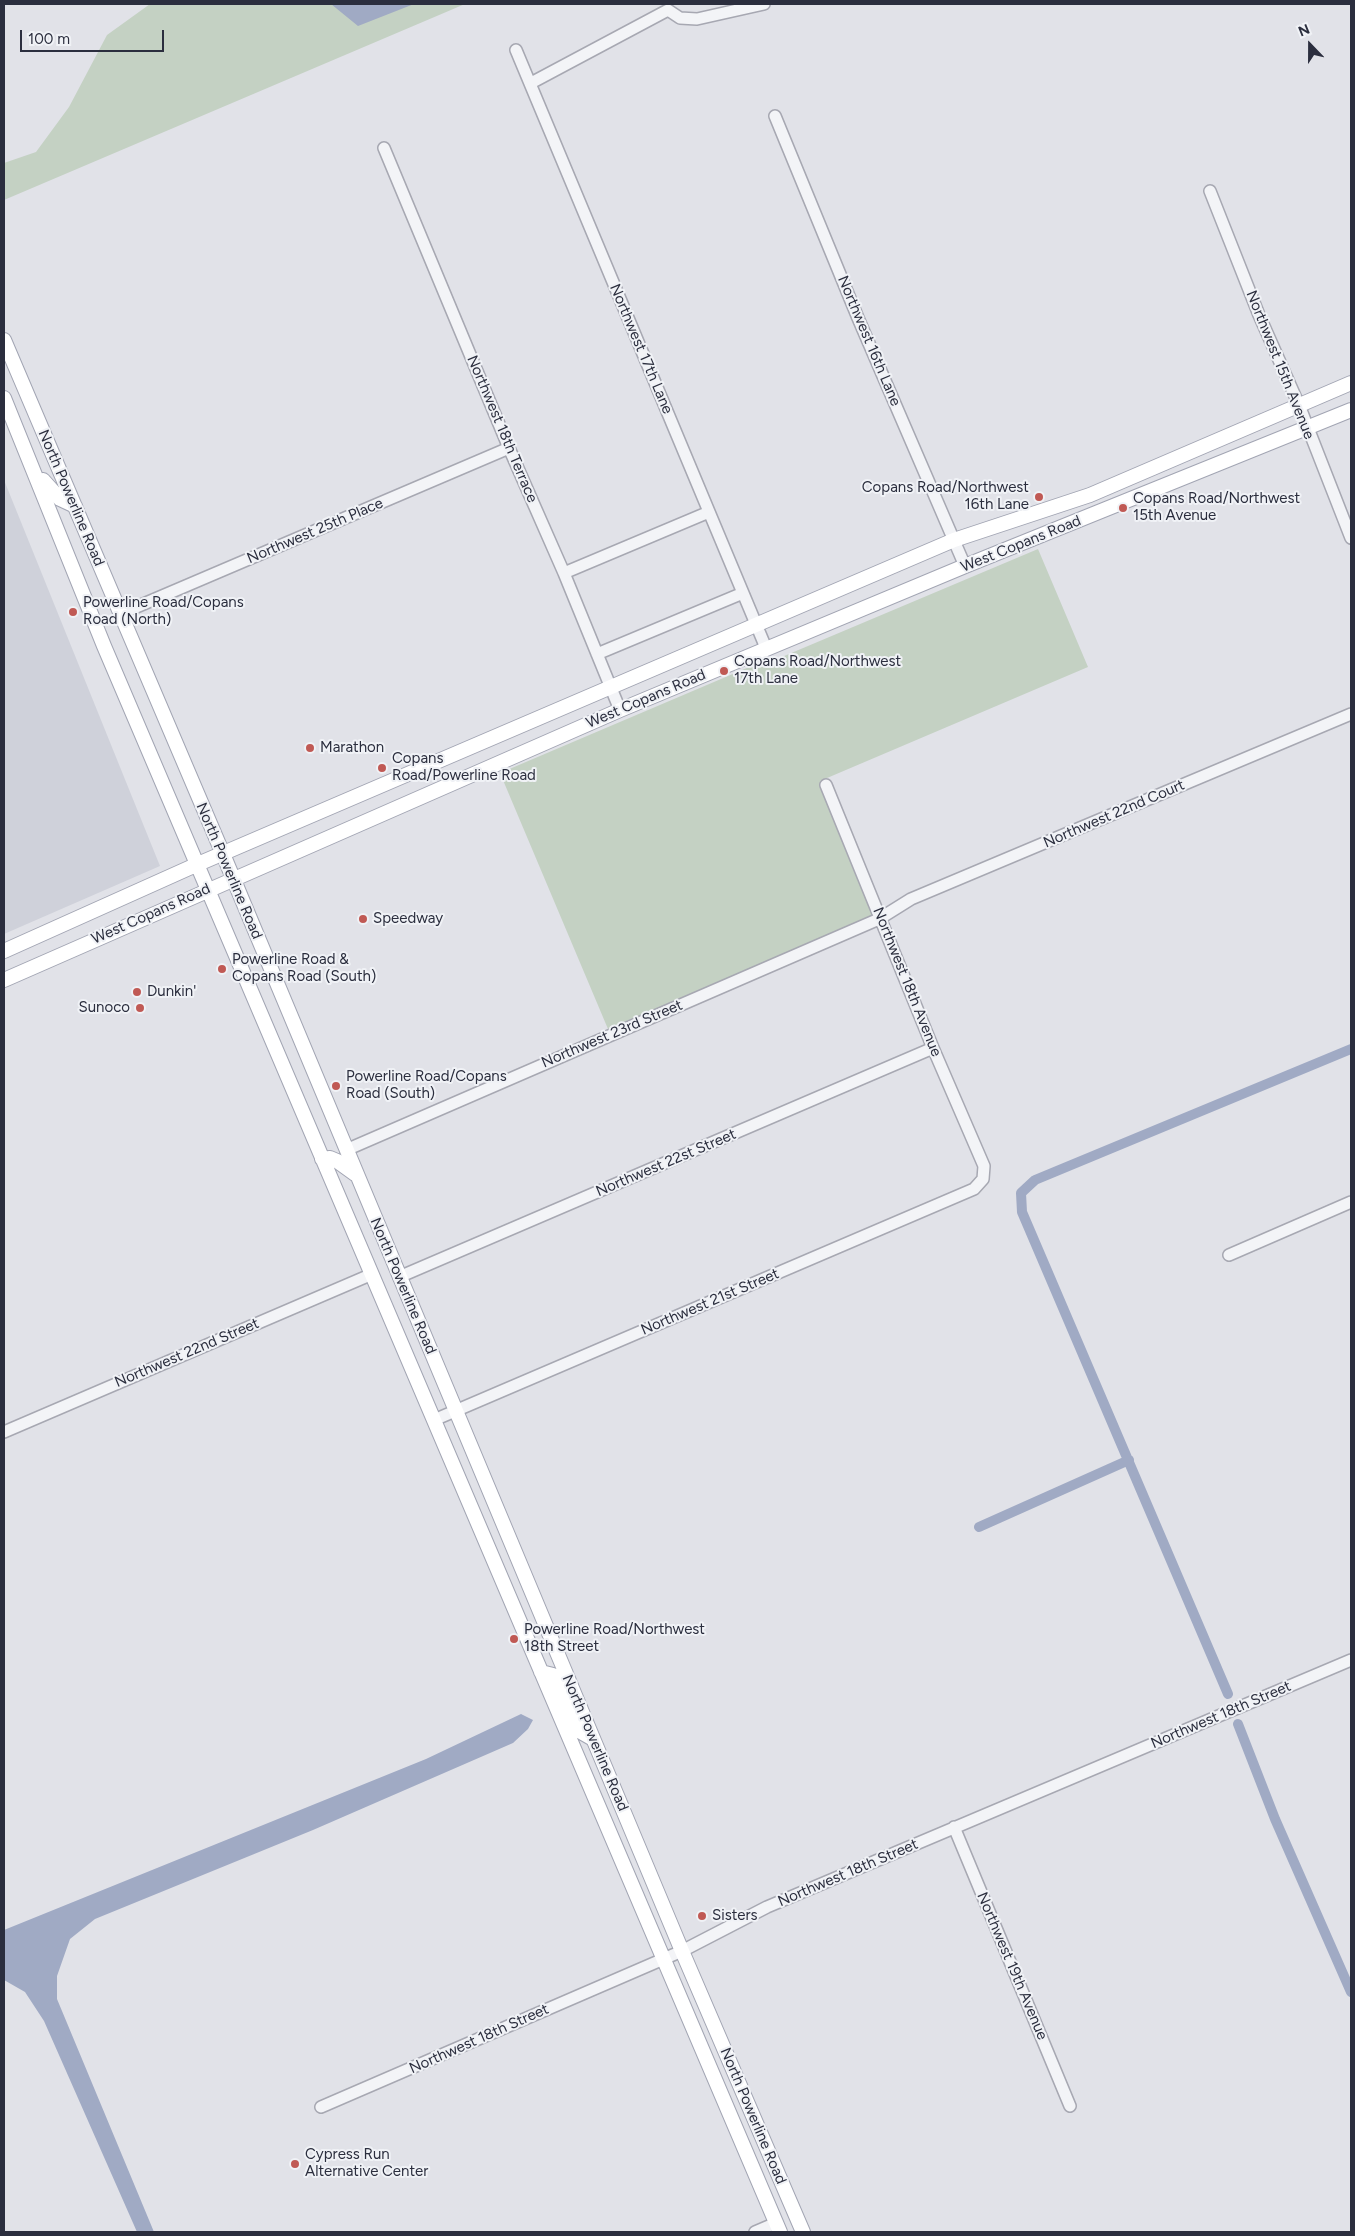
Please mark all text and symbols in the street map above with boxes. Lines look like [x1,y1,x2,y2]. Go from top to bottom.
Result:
scale bar [22,20,166,52]
north arrow [1285,20,1335,70]
text: N [1296,21,1312,41]
text: 100 m [28,30,70,48]
street label: Northwest 16th Lane [833,273,905,409]
street label: Northwest 17th Lane [605,281,677,417]
street label: Northwest 15th Avenue [1242,288,1318,442]
street label: Northwest 18th Terrace [463,353,541,505]
street label: North Powerline Road [34,427,108,569]
place label: Copans Road/Northwest 16th Lane [862,479,1029,514]
place label: Copans Road/Northwest 15th Avenue [1133,490,1300,525]
marker: Copans Road/Northwest 16th Lane [1033,491,1045,503]
street label: Northwest 25th Place [244,494,386,568]
marker: Copans Road/Northwest 15th Avenue [1117,502,1129,514]
street label: West Copans Road [958,512,1084,576]
place label: Powerline Road/Copans Road (North) [83,594,244,629]
marker: Powerline Road/Copans Road (North) [67,606,79,618]
place label: Copans Road/Northwest 17th Lane [734,653,901,688]
marker: Copans Road/Northwest 17th Lane [718,665,730,677]
street label: West Copans Road [584,666,708,732]
place label: Marathon [320,739,384,757]
marker: Marathon [304,742,316,754]
place label: Copans Road/Powerline Road [392,750,536,785]
marker: Copans Road/Powerline Road [376,762,388,774]
street label: Northwest 22nd Court [1041,776,1187,852]
street label: North Powerline Road [192,800,266,942]
street label: West Copans Road [89,880,213,948]
street label: Northwest 18th Avenue [869,905,945,1059]
place label: Speedway [373,910,443,928]
marker: Speedway [357,913,369,925]
place label: Powerline Road & Copans Road (South) [232,951,376,986]
marker: Powerline Road & Copans Road (South) [216,963,228,975]
place label: Dunkin' [147,983,196,1001]
marker: Dunkin' [131,986,143,998]
street label: Northwest 23rd Street [539,996,685,1072]
place label: Sunoco [79,999,130,1017]
marker: Sunoco [134,1002,146,1014]
place label: Powerline Road/Copans Road (South) [346,1068,507,1103]
marker: Powerline Road/Copans Road (South) [330,1080,342,1092]
street label: Northwest 22st Street [593,1125,739,1201]
street label: North Powerline Road [366,1215,440,1357]
street label: Northwest 21st Street [638,1265,782,1339]
street label: Northwest 22nd Street [112,1314,262,1392]
place label: Powerline Road/Northwest 18th Street [524,1621,705,1656]
marker: Powerline Road/Northwest 18th Street [508,1633,520,1645]
street label: North Powerline Road [558,1672,632,1814]
street label: Northwest 18th Street [1148,1677,1294,1753]
street label: Northwest 18th Street [775,1835,921,1911]
street label: Northwest 19th Avenue [973,1889,1051,2043]
place label: Sisters [712,1907,758,1925]
marker: Sisters [696,1910,708,1922]
street label: Northwest 18th Street [407,2000,551,2078]
street label: North Powerline Road [716,2045,790,2187]
place label: Cypress Run Alternative Center [305,2146,428,2181]
marker: Cypress Run Alternative Center [289,2158,301,2170]

